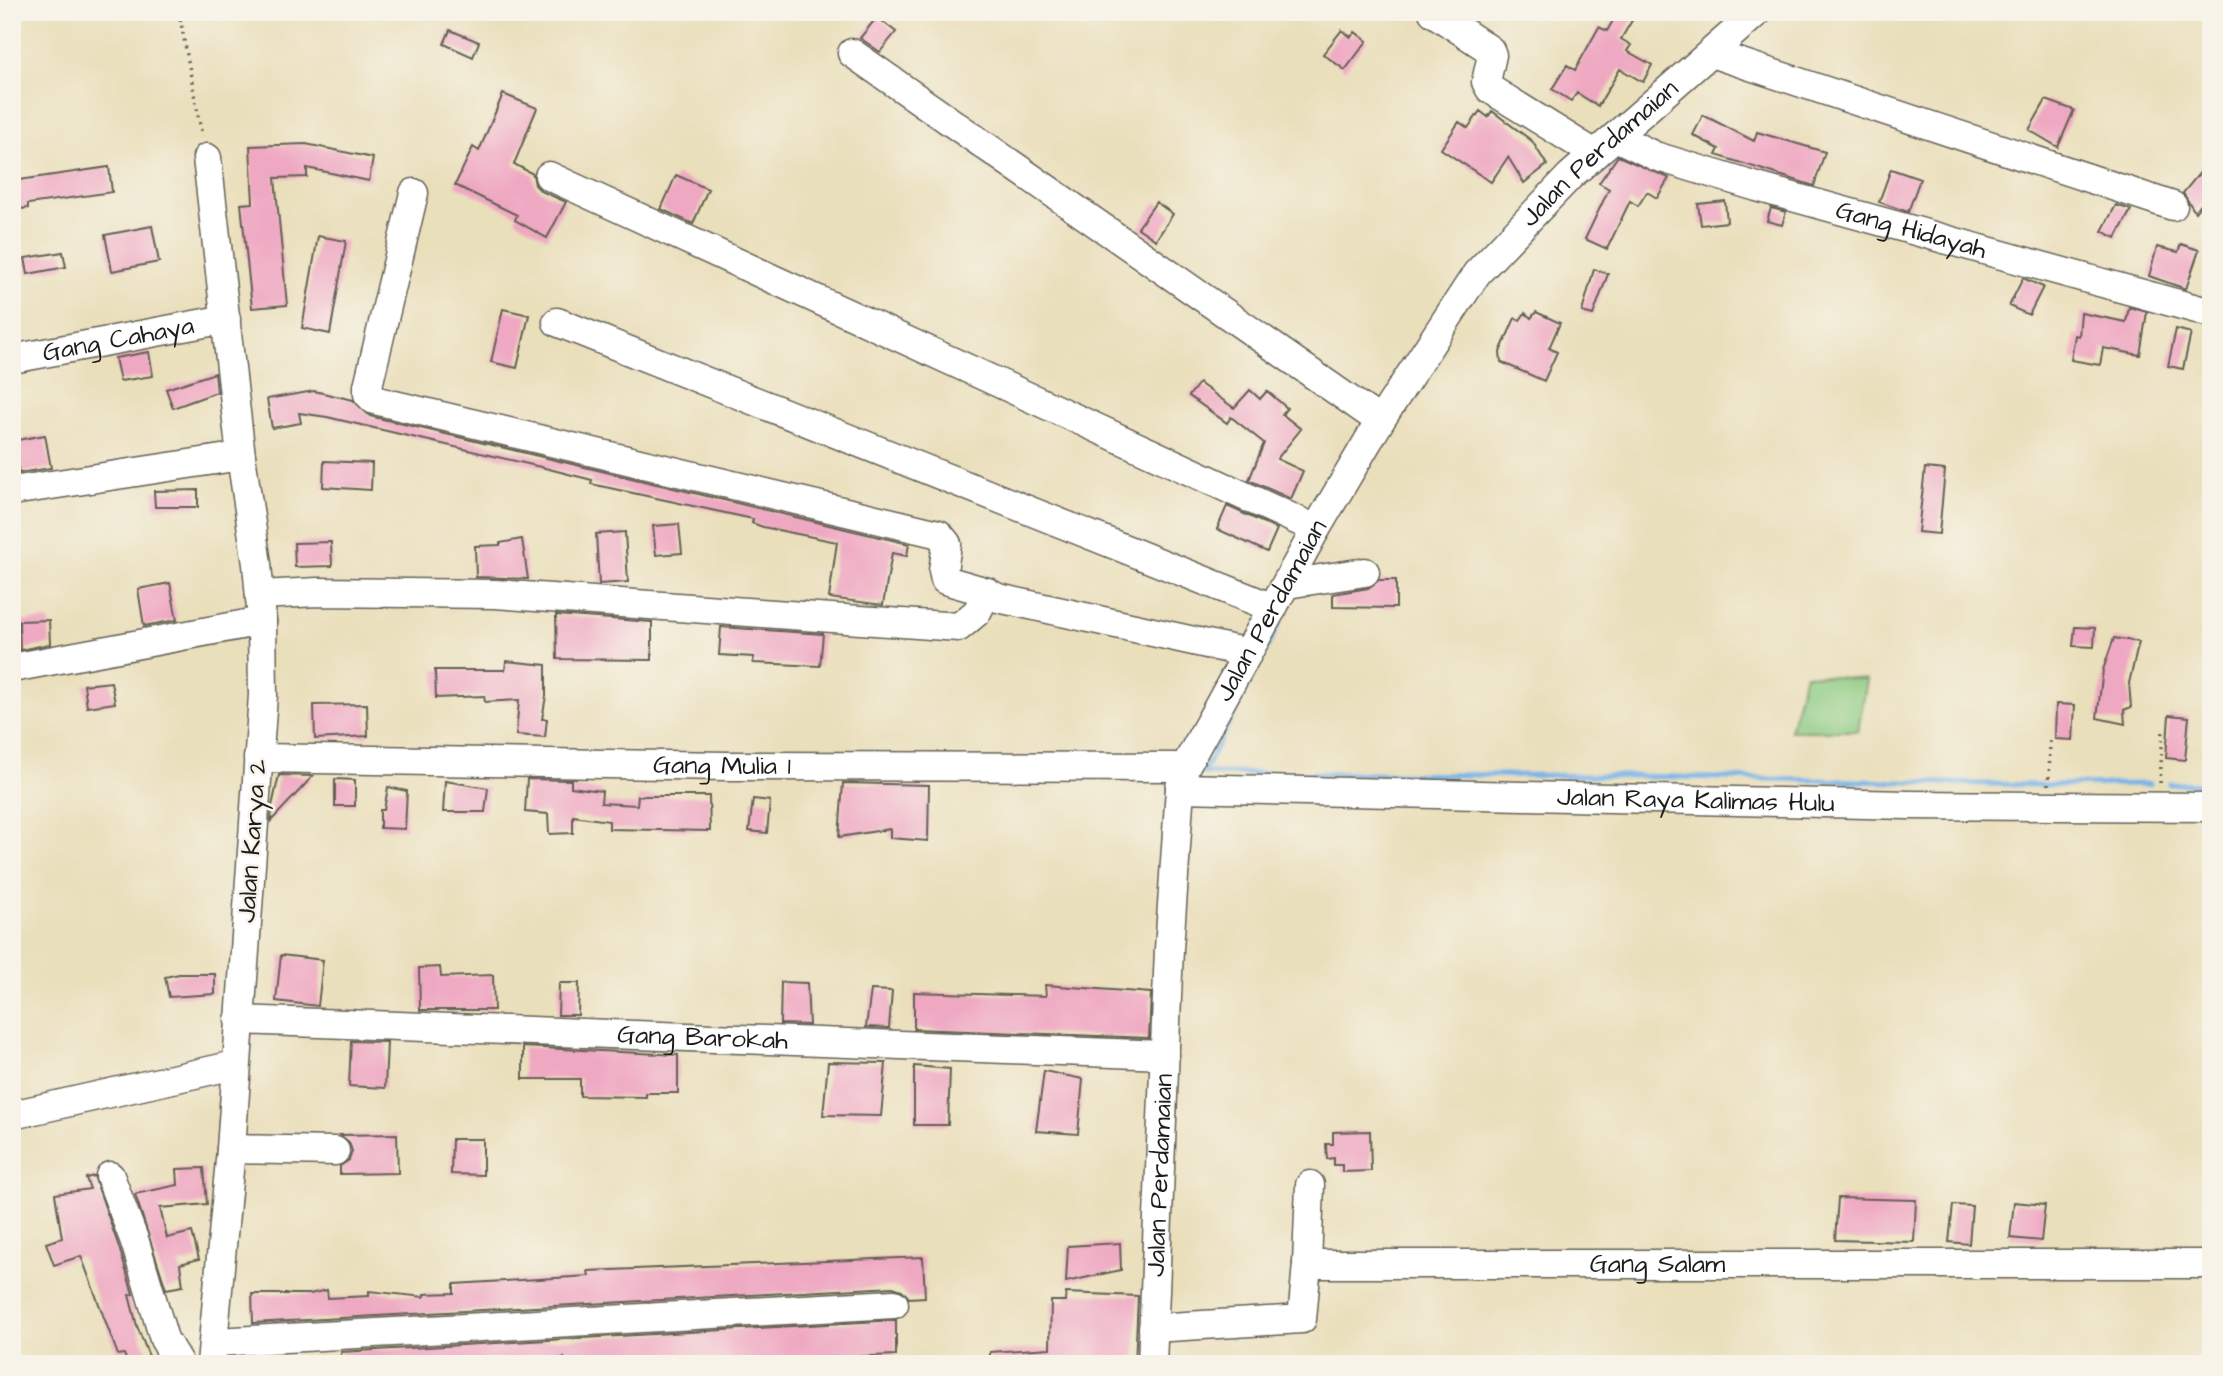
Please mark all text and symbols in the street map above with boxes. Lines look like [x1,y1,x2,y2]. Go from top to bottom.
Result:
street label: Jalan Perdamaian [1512,71,1686,235]
street label: Gang Hidayah [1832,192,1991,268]
street label: Gang Cahaya [39,307,197,371]
street label: Jalan Perdamaian [1206,512,1336,708]
street label: Gang Mulia 1 [653,747,791,786]
street label: Jalan Karya 2 [228,758,278,924]
street label: Jalan Raya Kalimas Hulu [1557,779,1835,821]
street label: Gang Barokah [617,1016,789,1059]
street label: Jalan Perdamaian [1138,1073,1182,1277]
street label: Gang Salam [1590,1246,1726,1284]

